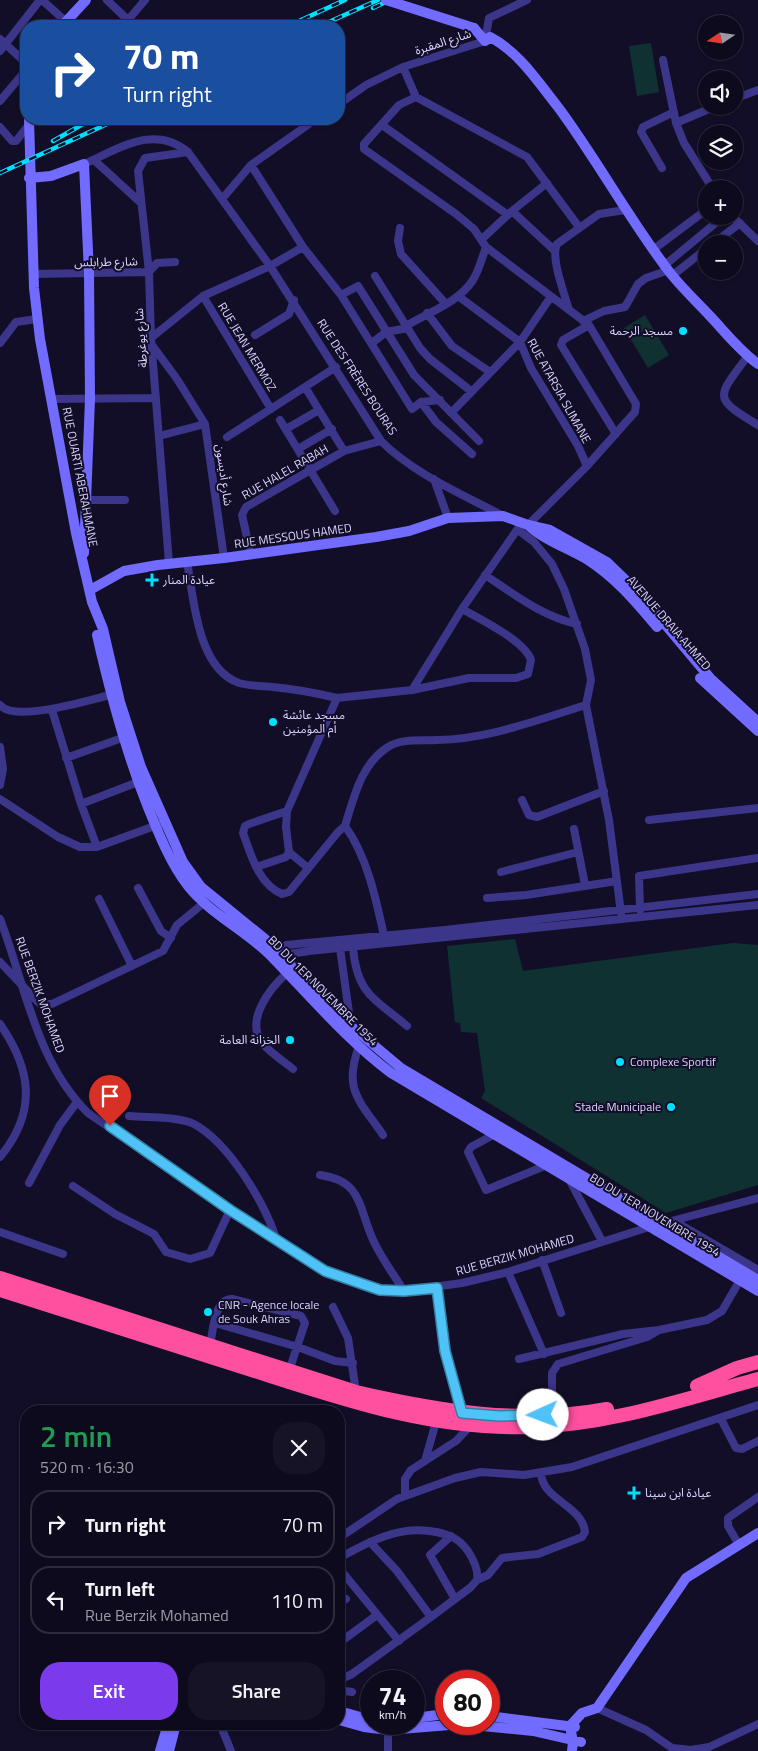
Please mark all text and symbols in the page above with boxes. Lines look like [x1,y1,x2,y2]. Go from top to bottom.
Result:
north arrow [698,15,742,60]
map controls [698,15,743,280]
street label: شارع المقبرة [412,24,473,60]
text: 70 m [123,29,199,83]
icon: right [40,40,105,105]
button: sound [698,70,743,115]
text: Turn right [123,77,212,111]
button: layers [698,125,743,170]
button: + [698,180,743,225]
button: − [698,235,743,280]
street label: شارع طرابلس [74,251,138,272]
street label: RUE JEAN MERMOZ [213,299,282,395]
street label: شارع يوغرطة [129,308,152,368]
street label: RUE DES FRÈRES BOURAS [313,315,402,439]
place label: مسجد الرحمة [610,321,673,340]
marker: مسجد الرحمة [677,325,689,337]
street label: RUE ATARSIA SLIMANE [523,335,596,447]
street label: RUE OUARTI ABERAHMANE [58,405,103,549]
street label: RUE HALEL RABAH [238,439,332,504]
street label: شارع أديسون [211,443,238,507]
street label: RUE MESSOUS HAMED [233,518,353,553]
place label: عيادة المنار [162,570,215,589]
street label: AVENUE DRAIA AHMED [623,571,716,674]
marker: عيادة المنار [145,573,159,587]
place label: مسجد عائشة أم المؤمنين [283,705,345,738]
marker: مسجد عائشة أم المؤمنين [267,716,279,728]
street label: BD DU 1ER NOVEMBRE 1954 [264,931,383,1051]
street label: RUE BERZIK MOHAMED [11,934,70,1056]
place label: الخزانة العامة [220,1030,280,1049]
marker: الخزانة العامة [284,1034,296,1046]
place label: Complexe Sportif [630,1052,716,1071]
marker: Complexe Sportif [614,1056,626,1068]
pin [89,1075,131,1126]
icon: arrive [96,1082,124,1110]
place label: Stade Municipale [575,1097,661,1116]
marker: Stade Municipale [665,1101,677,1113]
street label: BD DU 1ER NOVEMBRE 1954 [586,1168,725,1261]
street label: RUE BERZIK MOHAMED [453,1228,577,1281]
place label: CNR - Agence locale de Souk Ahras [218,1295,319,1328]
marker: CNR - Agence locale de Souk Ahras [202,1306,214,1318]
position arrow [516,1388,568,1440]
text: 2 min [40,1413,112,1459]
button: close [273,1422,325,1474]
text: 520 m · 16:30 [40,1455,134,1479]
place label: عيادة ابن سينا [645,1483,711,1502]
marker: عيادة ابن سينا [627,1486,641,1500]
icon: right [42,1510,70,1538]
text: Turn right [85,1510,166,1539]
text: 70 m [282,1510,323,1539]
text: Turn left [85,1574,155,1603]
icon: left [42,1586,70,1614]
text: 110 m [271,1586,323,1615]
text: Rue Berzik Mohamed [85,1603,229,1627]
button: Exit [40,1662,178,1720]
button: Share [188,1662,325,1720]
speed limit sign: 80 [435,1670,500,1735]
text: 74 [378,1677,407,1715]
text: km/h [379,1705,406,1724]

